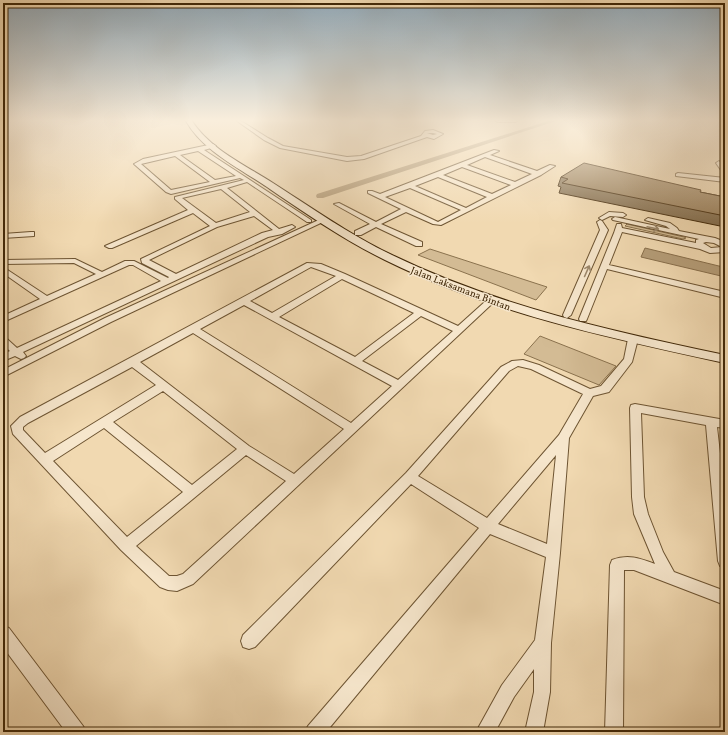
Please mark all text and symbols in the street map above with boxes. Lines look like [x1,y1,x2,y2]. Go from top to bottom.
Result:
one-way arrow [646,224,659,232]
street label: Jalan Laksamana Bintan [409,263,513,314]
one-way arrow [583,265,591,277]

